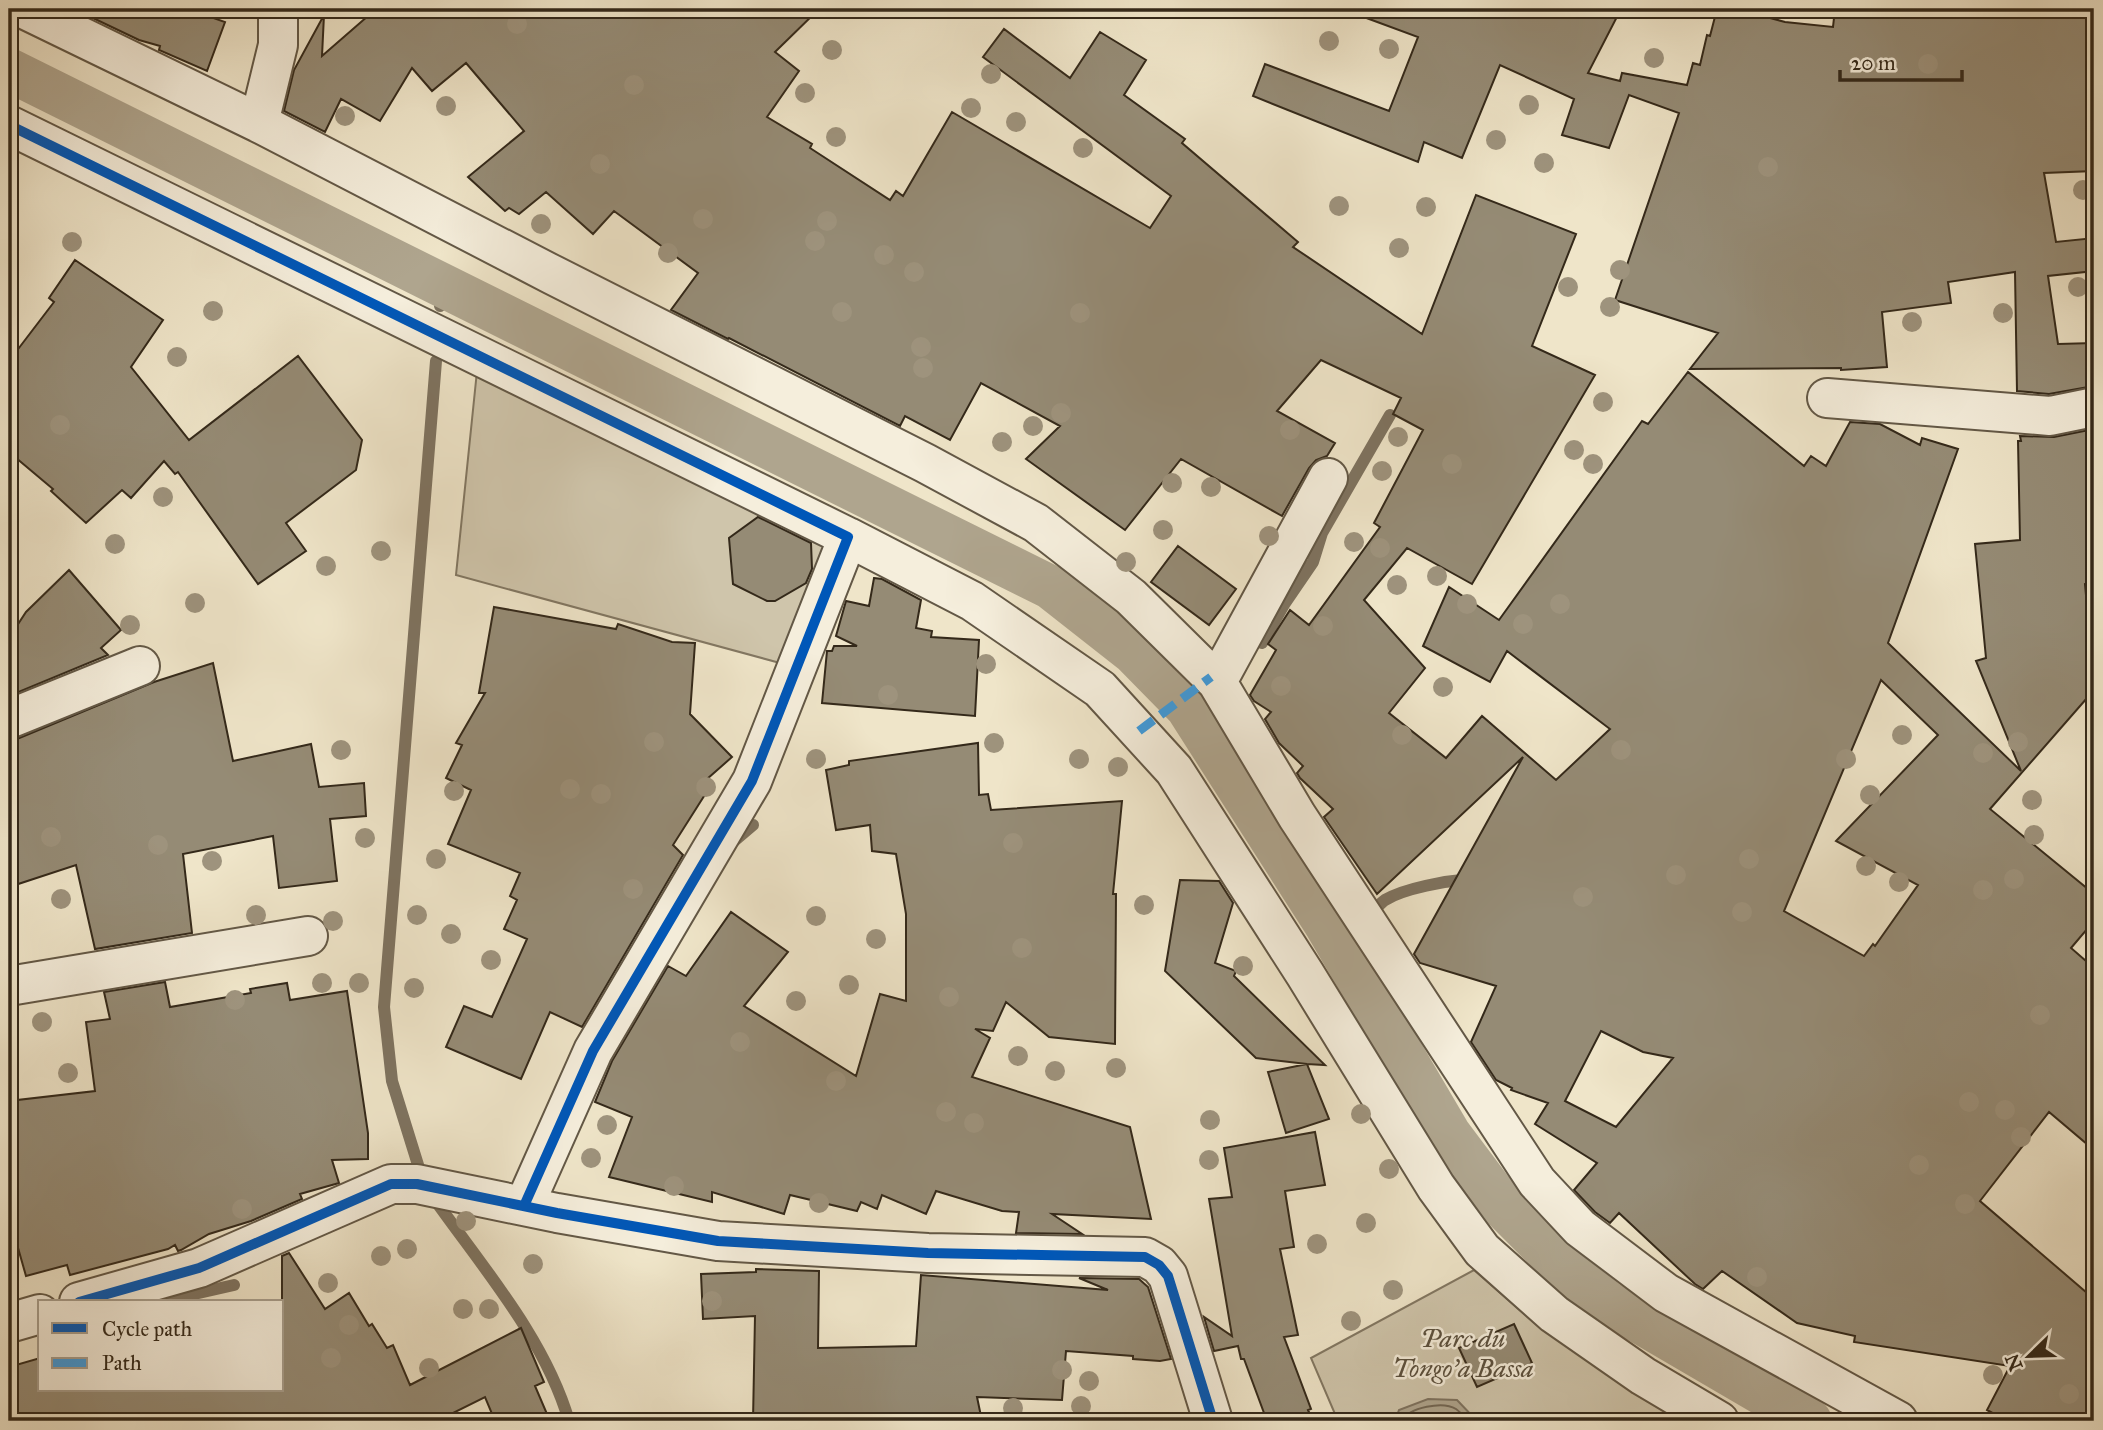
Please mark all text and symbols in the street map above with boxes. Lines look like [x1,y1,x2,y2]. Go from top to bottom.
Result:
scale bar [1840,38,1963,82]
text: 20 m [1851,50,1896,76]
legend [38,1300,284,1392]
text: Cycle path [102,1316,193,1342]
park label: Parc du Tongo’a Bassa [1392,1322,1534,1384]
north arrow [1994,1322,2064,1392]
text: Path [102,1350,142,1376]
text: N [2000,1351,2028,1374]

